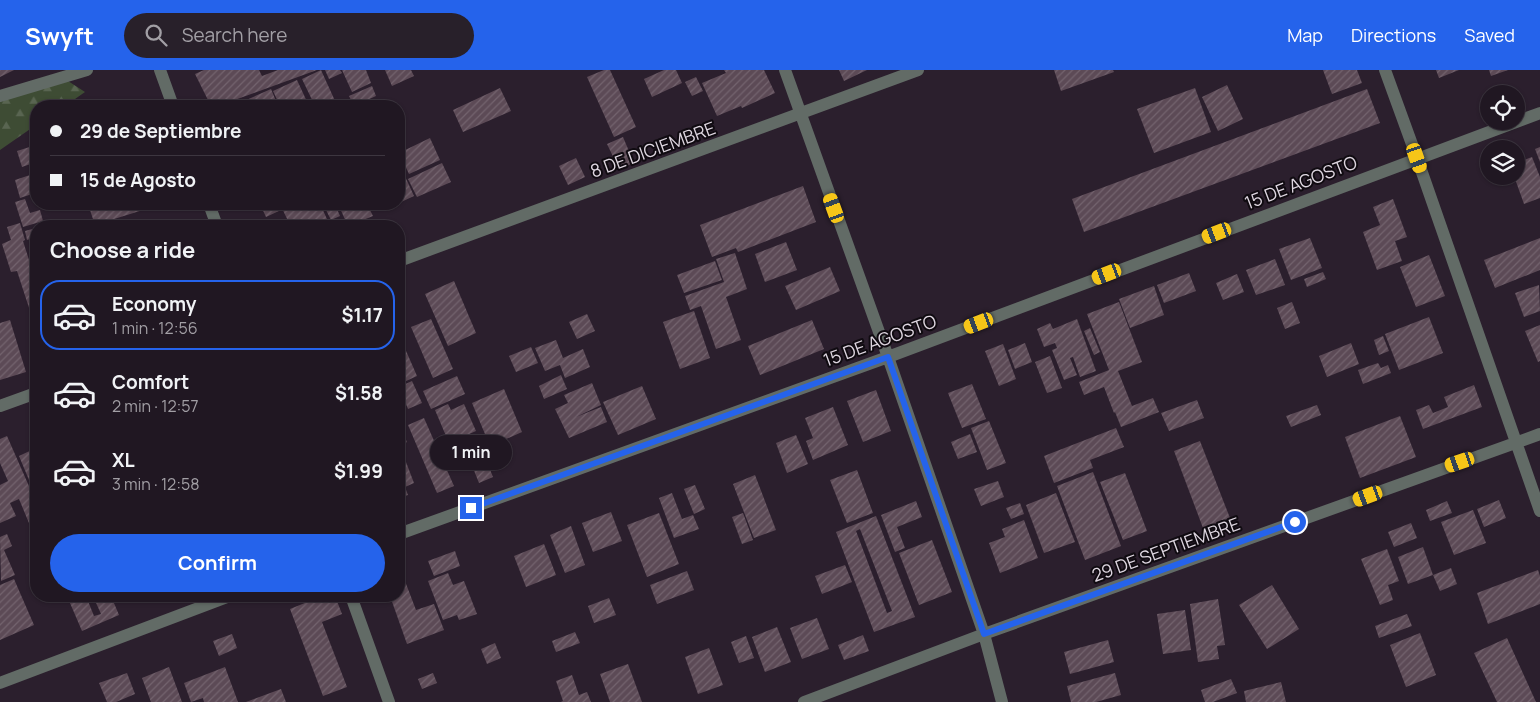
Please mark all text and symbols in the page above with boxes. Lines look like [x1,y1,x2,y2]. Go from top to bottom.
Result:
search box [124,13,474,58]
text: Swyft [25,19,94,52]
icon: search [142,21,170,49]
text: Search here [182,22,287,48]
text: Map [1287,23,1323,47]
text: Directions [1351,23,1436,47]
text: Saved [1464,23,1515,47]
map controls [1480,85,1525,185]
button: locate [1480,85,1525,130]
street label: 8 DE DICIEMBRE [587,115,719,183]
text: 29 de Septiembre [80,118,242,144]
button: layers [1480,140,1525,185]
car [1405,141,1428,175]
street label: 15 DE AGOSTO [1241,150,1360,215]
text: 15 de Agosto [80,167,196,193]
car [821,191,846,225]
car [1200,221,1233,245]
text: Choose a ride [50,235,195,265]
car [1090,262,1123,286]
text: Economy [112,291,196,317]
icon: car [52,293,97,338]
text: $1.17 [342,302,383,328]
street label: 15 DE AGOSTO [820,309,939,372]
car [962,311,995,335]
text: 1 min · 12:56 [112,317,198,339]
text: Comfort [112,369,189,395]
icon: car [52,371,97,416]
text: $1.58 [335,380,383,406]
text: 2 min · 12:57 [112,395,199,417]
callout: 1 min [430,436,512,470]
text: 1 min [451,441,491,463]
text: XL [112,447,135,473]
icon: car [52,449,97,494]
car [1443,450,1476,474]
text: $1.99 [334,458,383,484]
text: 3 min · 12:58 [112,473,200,495]
car [1351,484,1384,508]
route end [460,497,482,519]
street label: 29 DE SEPTIEMBRE [1088,511,1243,587]
route start [1284,511,1306,533]
button: Confirm [50,534,385,592]

